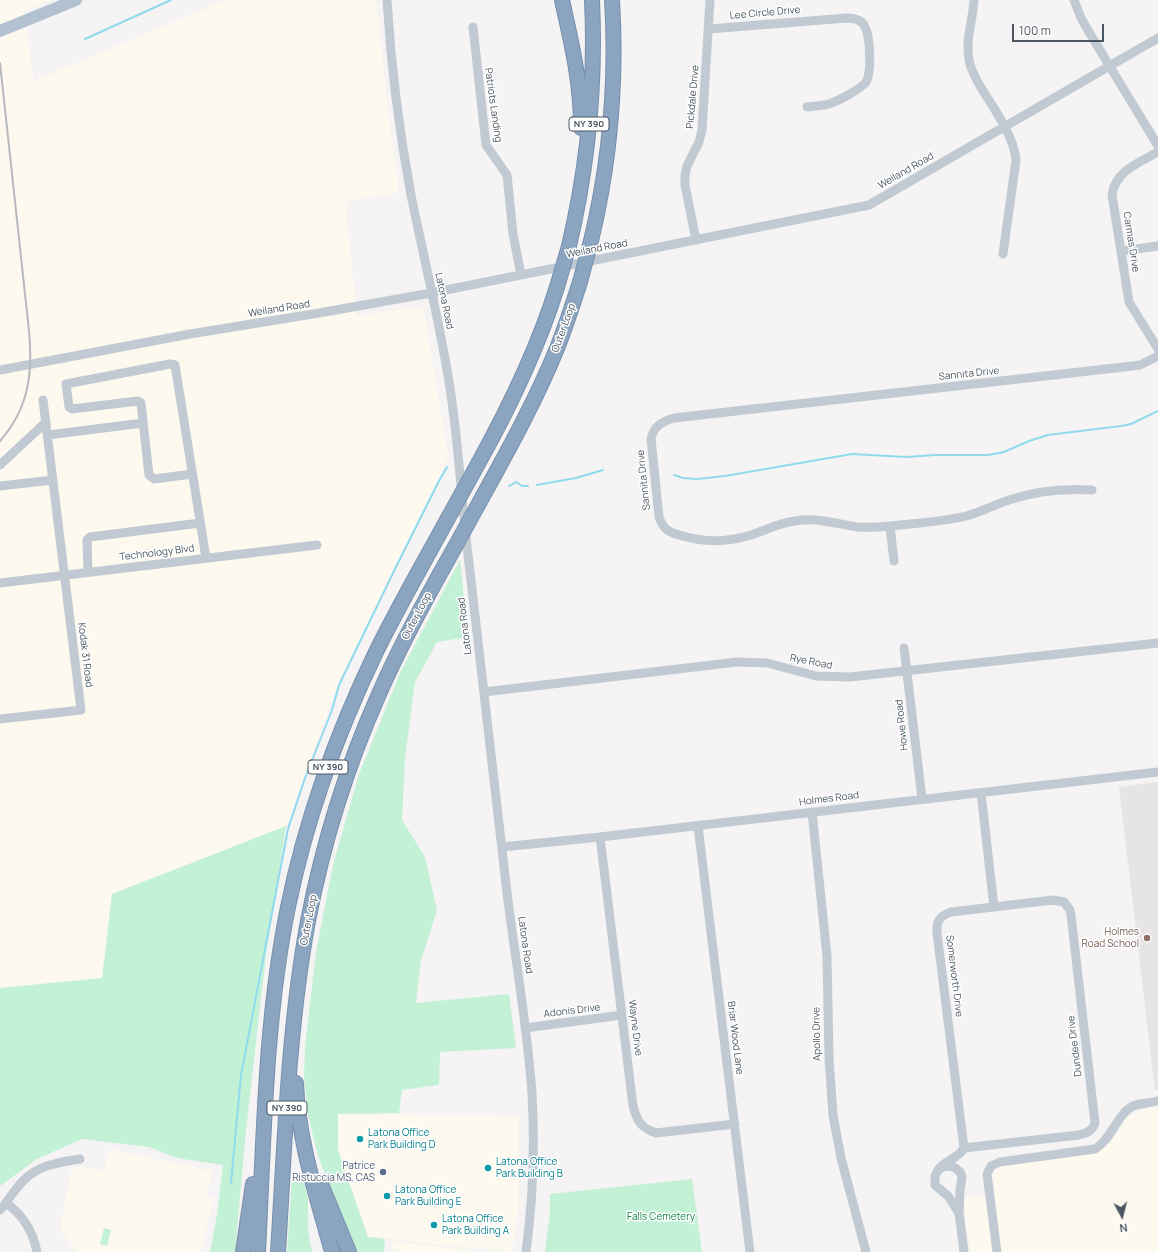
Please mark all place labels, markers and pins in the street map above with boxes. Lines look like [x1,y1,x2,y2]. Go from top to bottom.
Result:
place label: Holmes Road School [1081,926,1139,950]
marker: Holmes Road School [1142,933,1152,943]
place label: Latona Office Park Building D [368,1127,436,1150]
marker: Latona Office Park Building D [355,1134,365,1144]
place label: Latona Office Park Building B [496,1156,563,1180]
place label: Patrice Ristuccia MS, CAS [292,1160,375,1184]
marker: Latona Office Park Building B [483,1163,493,1173]
marker: Patrice Ristuccia MS, CAS [378,1167,388,1177]
place label: Latona Office Park Building E [395,1184,461,1208]
marker: Latona Office Park Building E [382,1191,392,1201]
place label: Latona Office Park Building A [442,1213,509,1236]
marker: Latona Office Park Building A [429,1220,439,1230]

